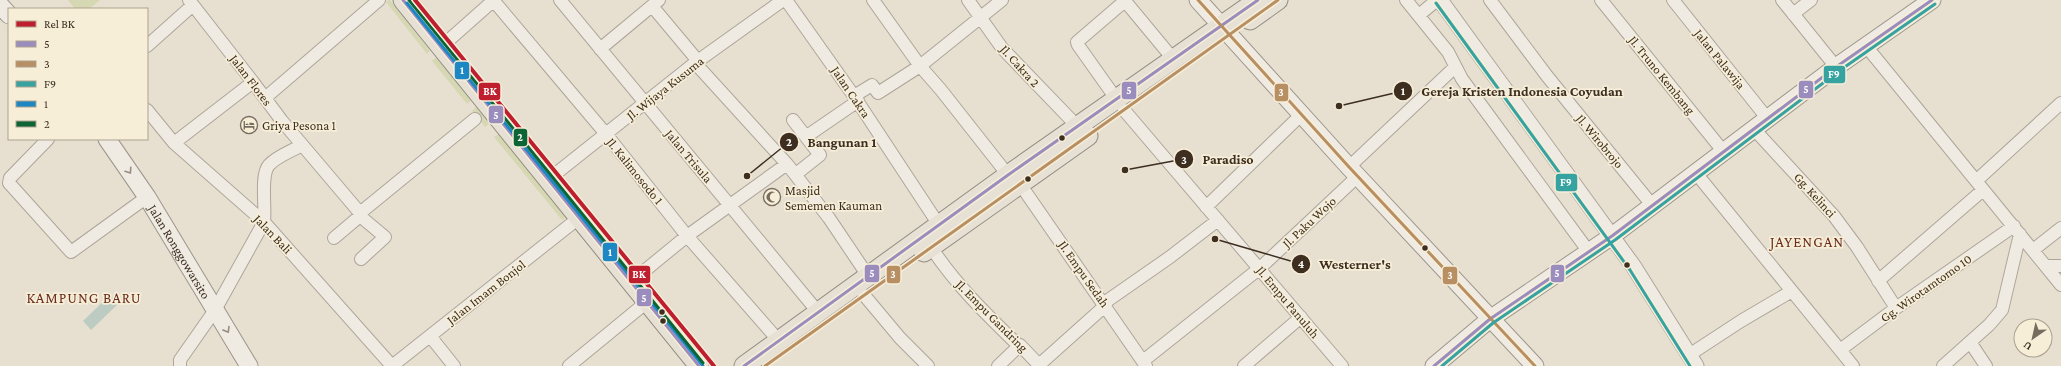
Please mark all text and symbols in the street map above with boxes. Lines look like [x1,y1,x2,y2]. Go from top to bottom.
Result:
legend [8,8,148,140]
text: Rel BK [44,17,75,31]
street label: Jalan Palawija [1690,25,1749,93]
street label: Jl. Truno Kembang [1625,32,1699,118]
text: 5 [44,37,50,51]
street label: Jl. Cakra 2 [996,41,1043,90]
street label: Jalan Flores [226,51,275,109]
street label: Jl. Wijaya Kusuma [623,53,707,124]
text: 3 [44,57,50,71]
line badge: 1 [454,61,470,80]
street label: Jalan Cakra [828,63,874,121]
text: 1 [460,64,464,76]
line badge: F9 [1823,65,1846,84]
text: F9 [1828,68,1840,80]
text: F9 [44,77,56,91]
callout: Gereja Kristen Indonesia Coyudan [1393,78,1631,104]
line badge: 5 [1798,80,1814,99]
line badge: 5 [1121,81,1137,100]
line badge: BK [478,82,501,101]
line badge: 3 [1274,83,1289,102]
text: Gereja Kristen Indonesia Coyudan [1421,83,1623,100]
text: 5 [1803,83,1809,95]
text: 5 [1126,84,1132,96]
text: 1 [1401,84,1406,98]
text: BK [483,85,498,97]
text: 3 [1278,86,1284,98]
text: 1 [44,97,48,111]
line badge: 5 [488,105,504,124]
text: 5 [493,109,499,121]
street label: Jl. Wirobrojo [1572,110,1627,172]
hotel icon: Griya Pesona 1 [239,115,259,135]
text: 2 [44,117,50,131]
place label: Griya Pesona 1 [262,118,336,133]
street label: Jalan Trisula [662,125,716,186]
line badge: 2 [513,128,528,147]
callout: Bangunan 1 [779,129,884,155]
text: 2 [517,131,523,143]
unlabelled marker [1057,133,1067,143]
street label: Jl. Kalimosodo 1 [603,134,666,207]
text: Bangunan 1 [808,134,876,150]
text: 2 [786,135,792,149]
callout: Paradiso [1174,146,1261,172]
text: Paradiso [1202,151,1254,167]
text: 3 [1181,153,1187,167]
one-way arrow [124,167,132,174]
street label: Gg. Kelinci [1791,169,1839,221]
line badge: F9 [1555,173,1578,192]
unlabelled marker [1023,174,1033,184]
text: F9 [1560,176,1572,188]
place label: Masjid Sememen Kauman [785,183,882,213]
mosque icon: Masjid Sememen Kauman [762,187,782,207]
street label: Jl. Paku Wojo [1278,193,1340,252]
street label: Jalan Ronggowarsito [145,201,214,301]
street label: Jalan Bali [250,211,296,257]
district label: JAYENGAN [1768,234,1844,251]
street label: Jl. Empu Sedah [1055,237,1113,310]
line badge: 1 [602,242,618,262]
unlabelled marker [1420,243,1430,253]
text: 1 [608,246,612,258]
callout: Westerner's [1291,251,1398,277]
street label: Gg. Wirotamtomo 10 [1877,251,1975,325]
street label: Jalan Imam Bonjol [443,256,529,329]
text: Westerner's [1318,256,1391,272]
text: 4 [1298,257,1305,271]
unlabelled marker [1622,260,1632,270]
street label: Jl. Empu Panuluh [1253,262,1323,341]
line badge: 5 [864,264,880,283]
line badge: 5 [1550,264,1565,283]
line badge: BK [628,265,651,284]
line badge: 3 [886,265,901,284]
line badge: 3 [1442,266,1458,285]
text: 5 [869,267,875,279]
text: 5 [1554,267,1560,279]
text: BK [632,268,647,280]
text: 3 [890,268,896,280]
text: 3 [1447,269,1453,281]
street label: Jl. Empu Gandring [952,276,1032,356]
line badge: 5 [636,288,652,307]
district label: KAMPUNG BARU [26,290,142,306]
text: 5 [641,292,647,304]
unlabelled marker [657,307,667,317]
unlabelled marker [658,316,668,326]
north arrow [2013,318,2053,358]
one-way arrow [222,325,229,332]
text: U [2021,339,2034,353]

